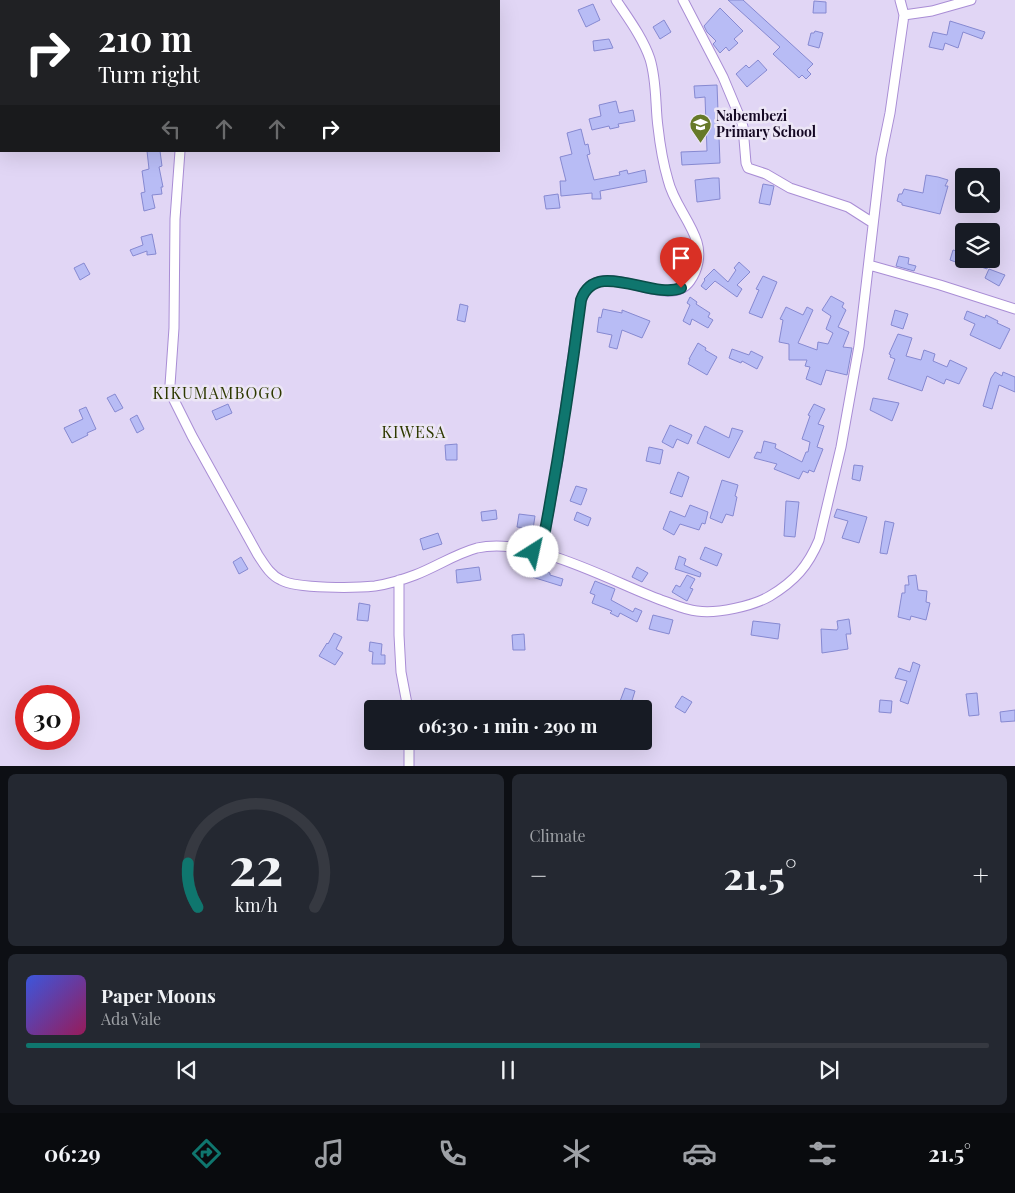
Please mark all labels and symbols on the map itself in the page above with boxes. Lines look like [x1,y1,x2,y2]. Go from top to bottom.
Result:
place label: Nabembezi Primary School [716,106,817,141]
school or university icon: Nabembezi Primary School [688,112,712,143]
pin [660,237,702,288]
district label: KIKUMAMBOGO [153,382,283,403]
district label: KIWESA [382,421,446,442]
position arrow [506,525,558,577]
speed limit sign: 30 [15,685,80,750]

